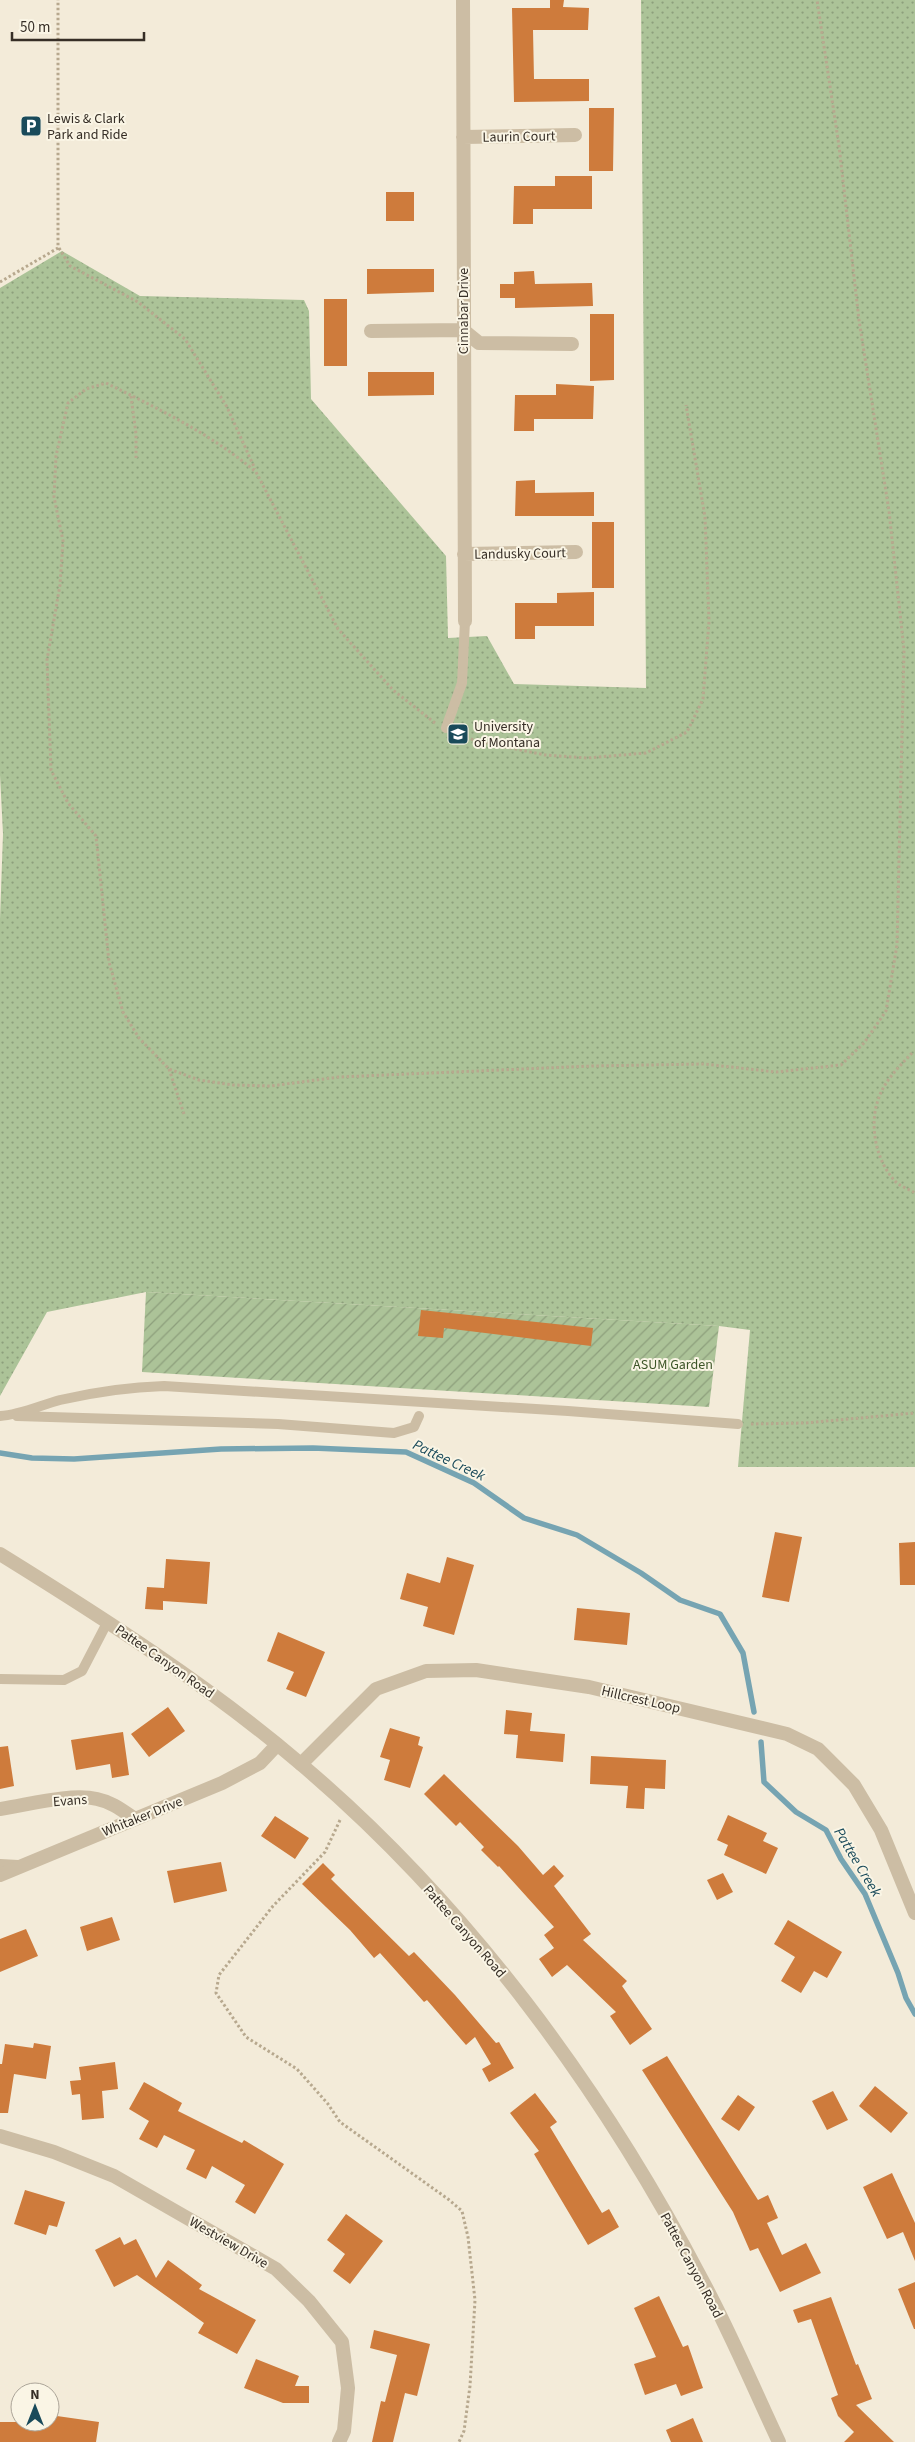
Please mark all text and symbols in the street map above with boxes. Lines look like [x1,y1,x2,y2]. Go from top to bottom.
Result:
scale bar [12,10,145,42]
text: 50 m [20,17,50,38]
place label: Lewis & Clark Park and Ride [47,109,127,145]
parking icon: Lewis & Clark Park and Ride [19,114,43,138]
street label: Laurin Court [482,126,556,148]
street label: Cinnabar Drive [454,268,474,354]
street label: Landusky Court [474,543,566,565]
place label: University of Montana [474,717,540,753]
school or university icon: University of Montana [446,722,470,746]
park label: ASUM Garden [633,1355,713,1375]
water label: Pattee Creek [409,1435,489,1487]
street label: Pattee Canyon Road [111,1620,218,1704]
street label: Hillcrest Loop [599,1681,682,1719]
street label: Evans [52,1790,88,1812]
street label: Whitaker Drive [99,1792,186,1842]
water label: Pattee Creek [829,1824,887,1902]
street label: Pattee Canyon Road [418,1881,510,1982]
street label: Pattee Canyon Road [655,2209,727,2322]
street label: Westview Drive [185,2212,272,2274]
north arrow [10,2382,60,2432]
text: N [30,2385,40,2405]

